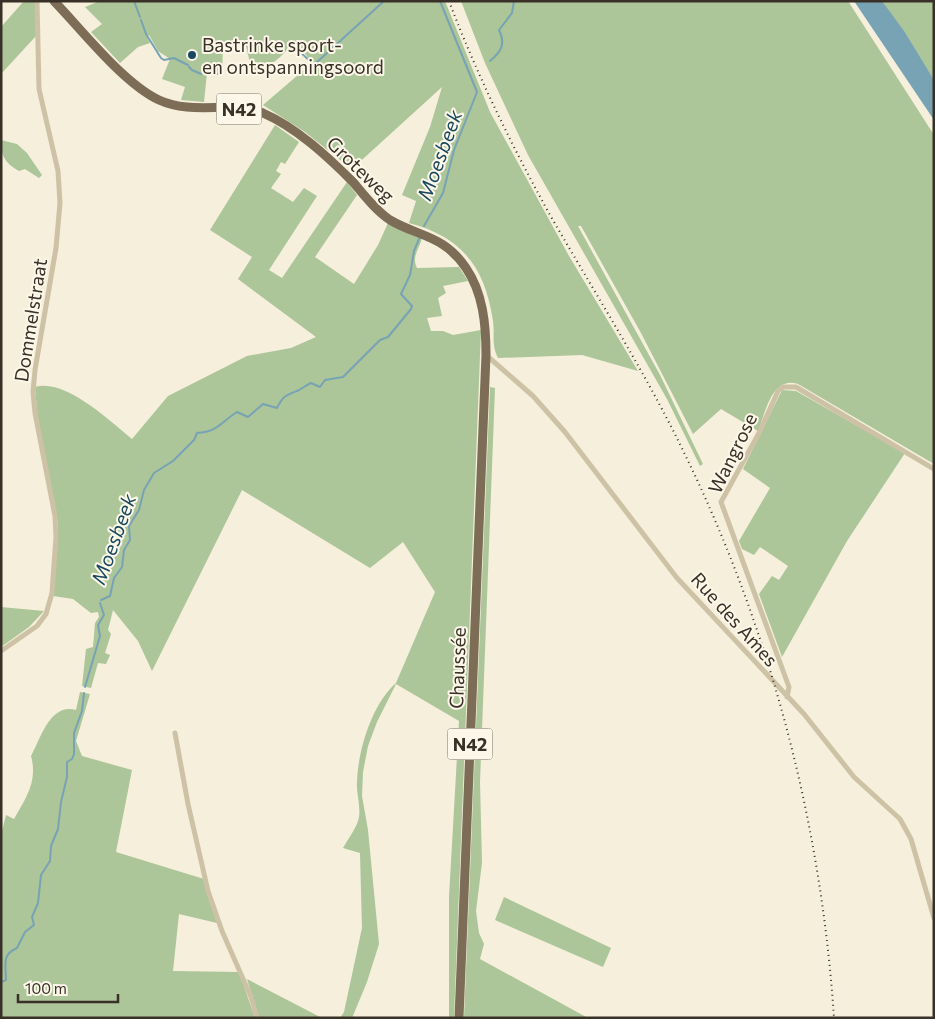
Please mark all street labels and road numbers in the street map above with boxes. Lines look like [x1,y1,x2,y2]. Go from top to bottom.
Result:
road number: N42 [216,94,262,125]
street label: Groteweg [322,131,400,207]
street label: Dommelstraat [9,256,51,383]
street label: Wangrose [703,409,761,497]
street label: Rue des Ames [687,567,783,671]
street label: Chaussée [444,627,470,709]
road number: N42 [448,729,492,760]

